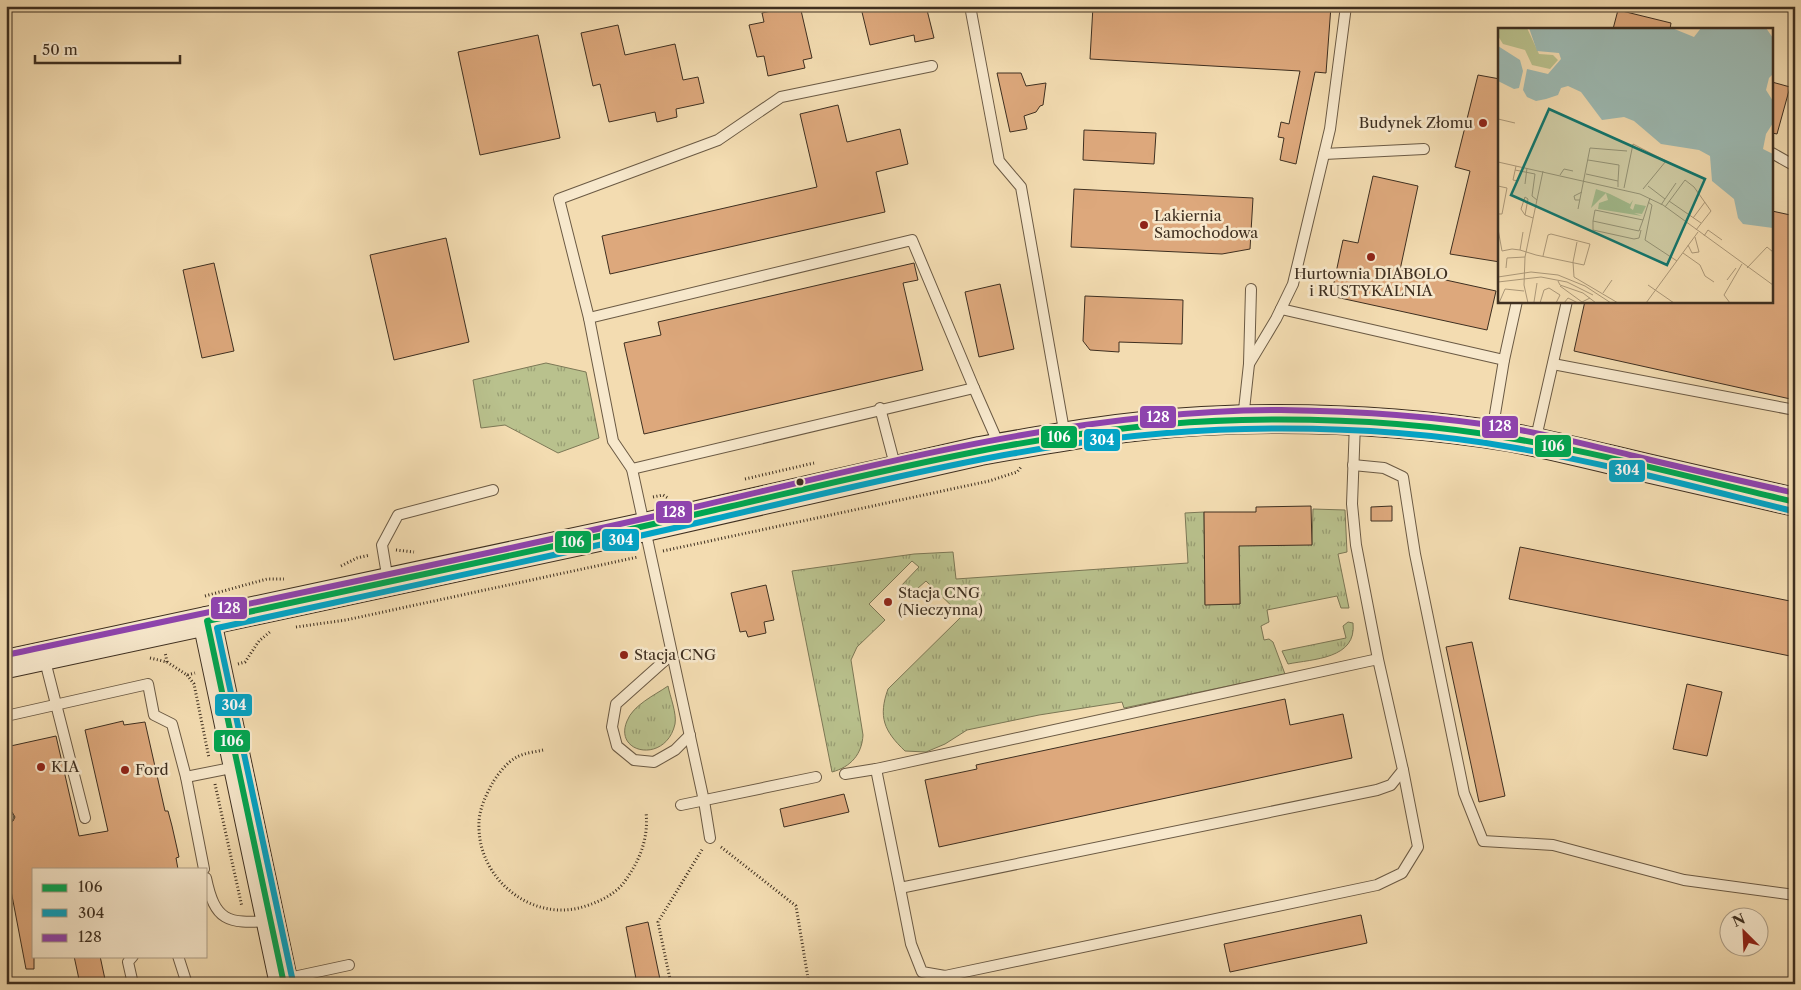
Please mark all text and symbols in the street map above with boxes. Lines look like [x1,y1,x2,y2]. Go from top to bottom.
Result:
inset map [1498,28,1774,302]
scale bar [35,32,180,64]
text: 50 m [42,40,78,59]
place label: Budynek Złomu [1359,113,1473,132]
marker: Budynek Złomu [1477,117,1489,129]
place label: Lakiernia Samochodowa [1154,206,1258,242]
marker: Lakiernia Samochodowa [1138,219,1150,231]
marker: Hurtownia DIABOLO i RUSTYKALNIA [1365,251,1377,263]
place label: Hurtownia DIABOLO i RUSTYKALNIA [1294,264,1448,300]
line badge: 128 [1139,405,1177,429]
text: 128 [1146,408,1170,426]
line badge: 128 [1481,415,1519,439]
text: 128 [1488,417,1512,435]
line badge: 106 [1040,425,1078,449]
text: 106 [1047,428,1071,446]
line badge: 304 [1083,428,1121,452]
text: 304 [1089,431,1115,449]
line badge: 106 [1534,434,1572,458]
text: 106 [1541,437,1565,455]
line badge: 304 [1608,459,1646,483]
text: 304 [1614,461,1640,479]
unlabelled marker [795,477,805,487]
line badge: 128 [655,500,693,524]
text: 128 [662,503,686,521]
line badge: 304 [601,528,640,552]
line badge: 106 [554,530,592,554]
text: 304 [608,531,634,549]
text: 106 [561,533,585,551]
place label: Stacja CNG (Nieczynna) [898,583,983,619]
line badge: 128 [210,596,248,620]
marker: Stacja CNG (Nieczynna) [882,596,894,608]
text: 128 [217,599,241,617]
place label: Stacja CNG [634,645,716,664]
marker: Stacja CNG [618,649,630,661]
line badge: 304 [214,693,253,717]
text: 304 [221,696,247,714]
line badge: 106 [213,729,251,753]
text: 106 [220,732,244,750]
place label: KIA [51,757,80,776]
place label: Ford [135,760,169,779]
marker: KIA [35,761,47,773]
marker: Ford [119,764,131,776]
legend [32,868,208,958]
text: 106 [78,877,103,896]
text: 304 [78,903,104,922]
north arrow [1718,908,1768,958]
text: N [1729,909,1748,931]
text: 128 [78,927,102,946]

